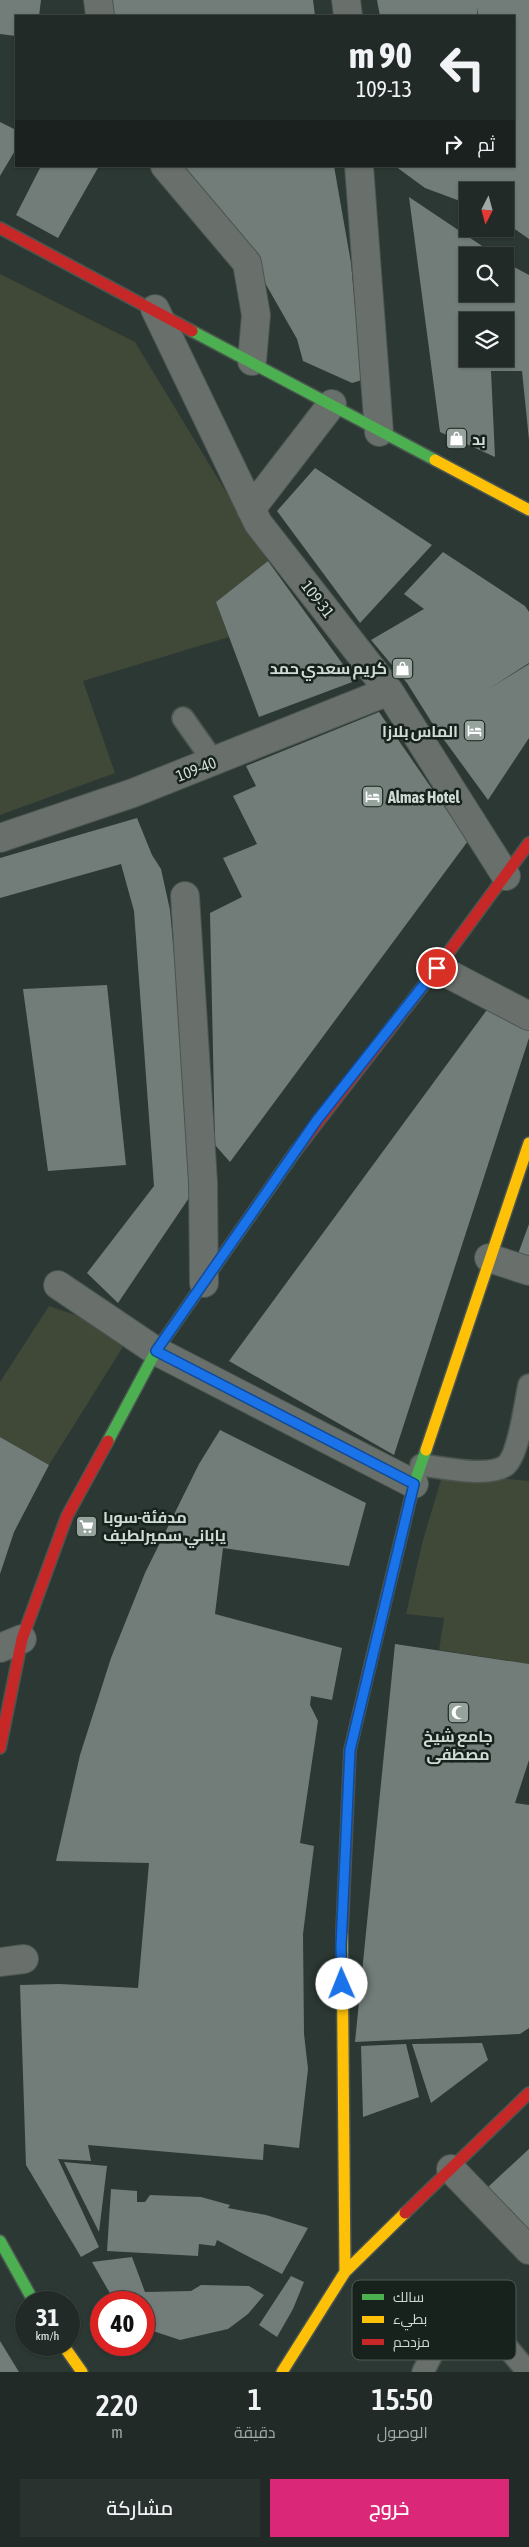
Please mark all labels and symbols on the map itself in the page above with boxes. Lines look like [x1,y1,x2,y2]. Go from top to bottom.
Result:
north arrow [459,182,514,238]
shop icon: بد [444,427,468,451]
place label: بد [472,430,486,448]
street label: 109-31 [298,577,338,621]
shop icon: كريم سعدي حمد [391,656,415,680]
place label: كريم سعدي حمد [270,659,387,681]
hotel icon: الماس بلازا [462,719,486,743]
place label: الماس بلازا [382,722,458,741]
street label: 109-40 [173,753,219,785]
hotel icon: Almas Hotel [360,785,384,809]
place label: Almas Hotel [387,788,460,806]
pin [416,947,458,989]
place label: مدفئة-سوبا ياباني سميرلطيف [103,1508,226,1548]
supermarket icon: مدفئة-سوبا ياباني سميرلطيف [75,1514,99,1538]
mosque icon: جامع شيخ مصطفى [446,1700,470,1724]
place label: جامع شيخ مصطفى [423,1727,493,1764]
position arrow [315,1957,367,2009]
legend [352,2280,516,2360]
text: سالك [393,2289,424,2305]
speed limit sign: 40 [90,2291,155,2356]
text: بطيء [393,2311,427,2331]
text: مزدحم [393,2334,430,2352]

